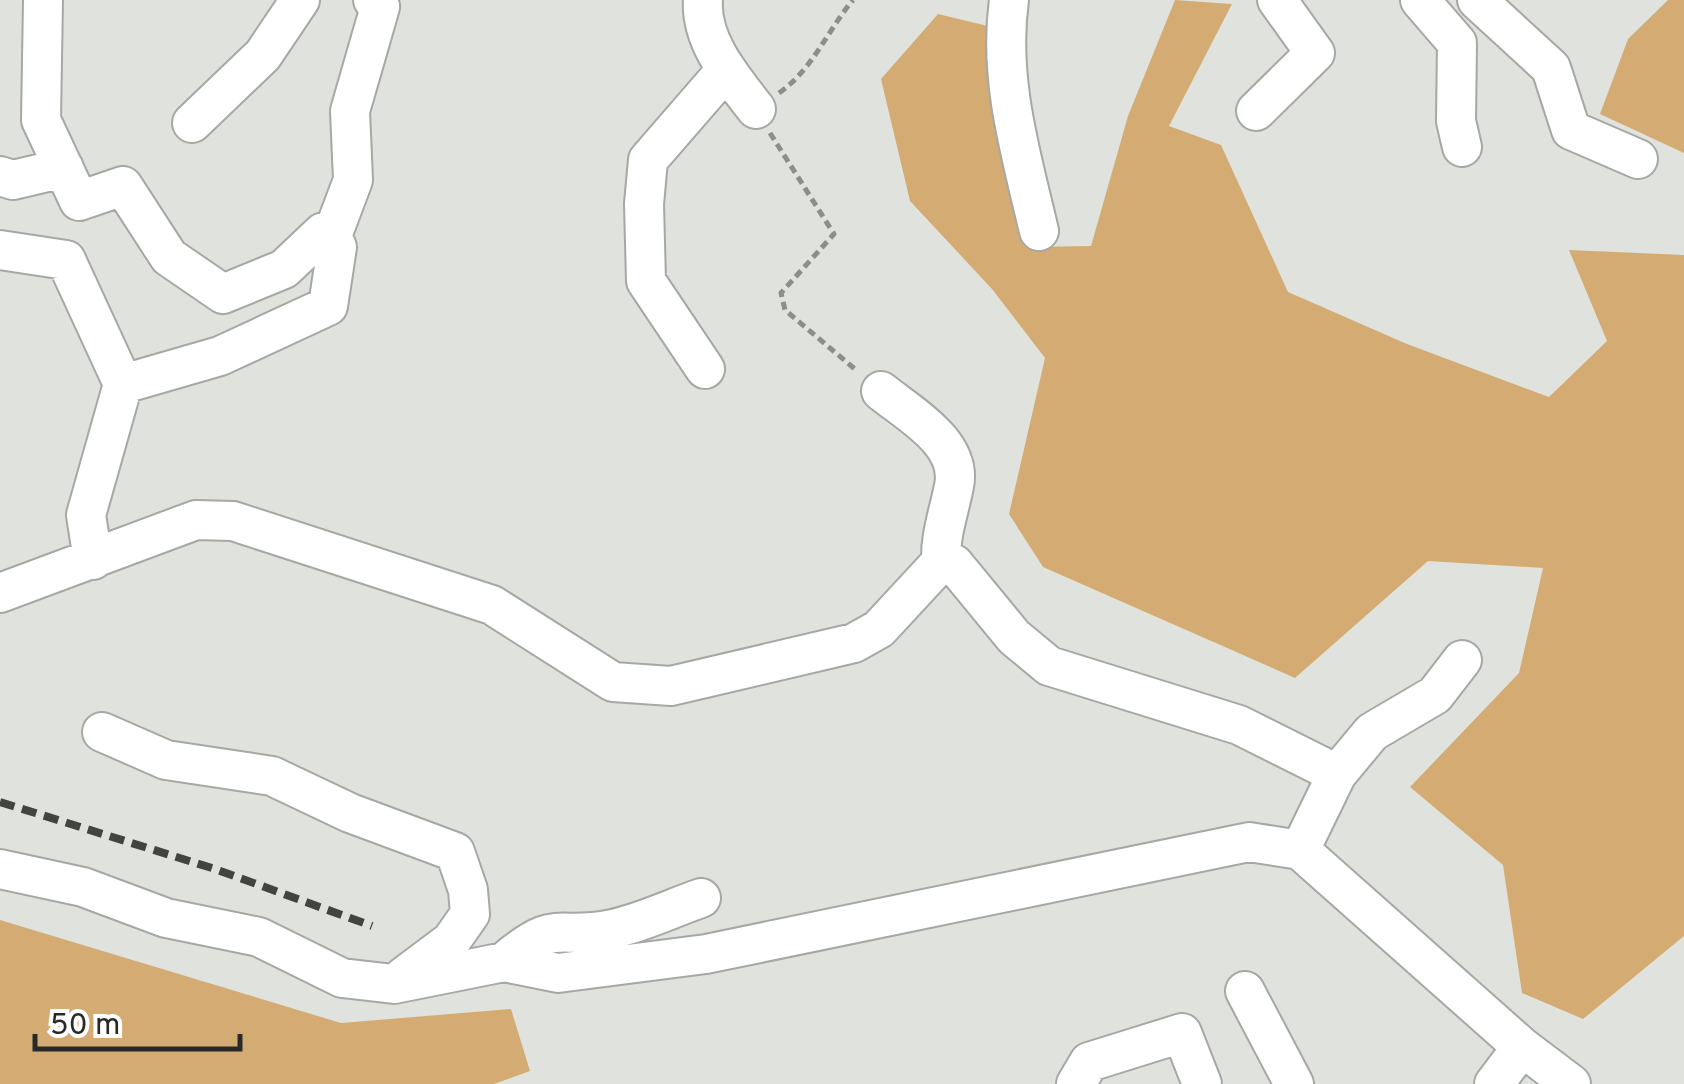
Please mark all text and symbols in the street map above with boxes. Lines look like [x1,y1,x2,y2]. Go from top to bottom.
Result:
scale bar [35,989,240,1051]
text: 50 m [50,1008,120,1045]

